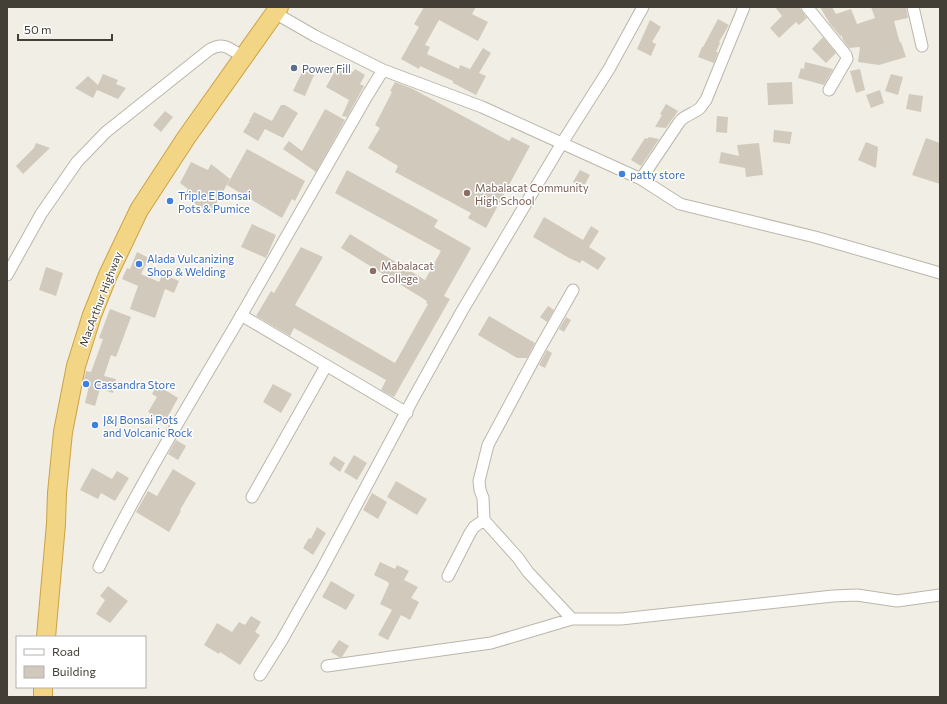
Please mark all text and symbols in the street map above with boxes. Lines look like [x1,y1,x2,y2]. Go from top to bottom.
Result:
scale bar [18,16,112,42]
text: 50 m [24,22,52,36]
place label: Power Fill [302,62,351,75]
marker: Power Fill [289,63,299,73]
place label: patty store [630,168,685,181]
marker: patty store [617,169,627,179]
place label: Mabalacat Community High School [475,181,589,207]
marker: Mabalacat Community High School [462,188,472,198]
place label: Triple E Bonsai Pots & Pumice [178,189,251,215]
marker: Triple E Bonsai Pots & Pumice [165,196,175,206]
street label: MacArthur Highway [76,250,124,348]
place label: Alada Vulcanizing Shop & Welding [147,252,234,278]
marker: Alada Vulcanizing Shop & Welding [134,259,144,269]
place label: Mabalacat College [381,259,434,285]
marker: Mabalacat College [368,266,378,276]
place label: Cassandra Store [94,378,175,391]
marker: Cassandra Store [81,379,91,389]
place label: J&J Bonsai Pots and Volcanic Rock [103,413,193,439]
marker: J&J Bonsai Pots and Volcanic Rock [90,420,100,430]
legend [16,636,146,688]
text: Road [52,644,80,658]
text: Building [52,664,96,678]

